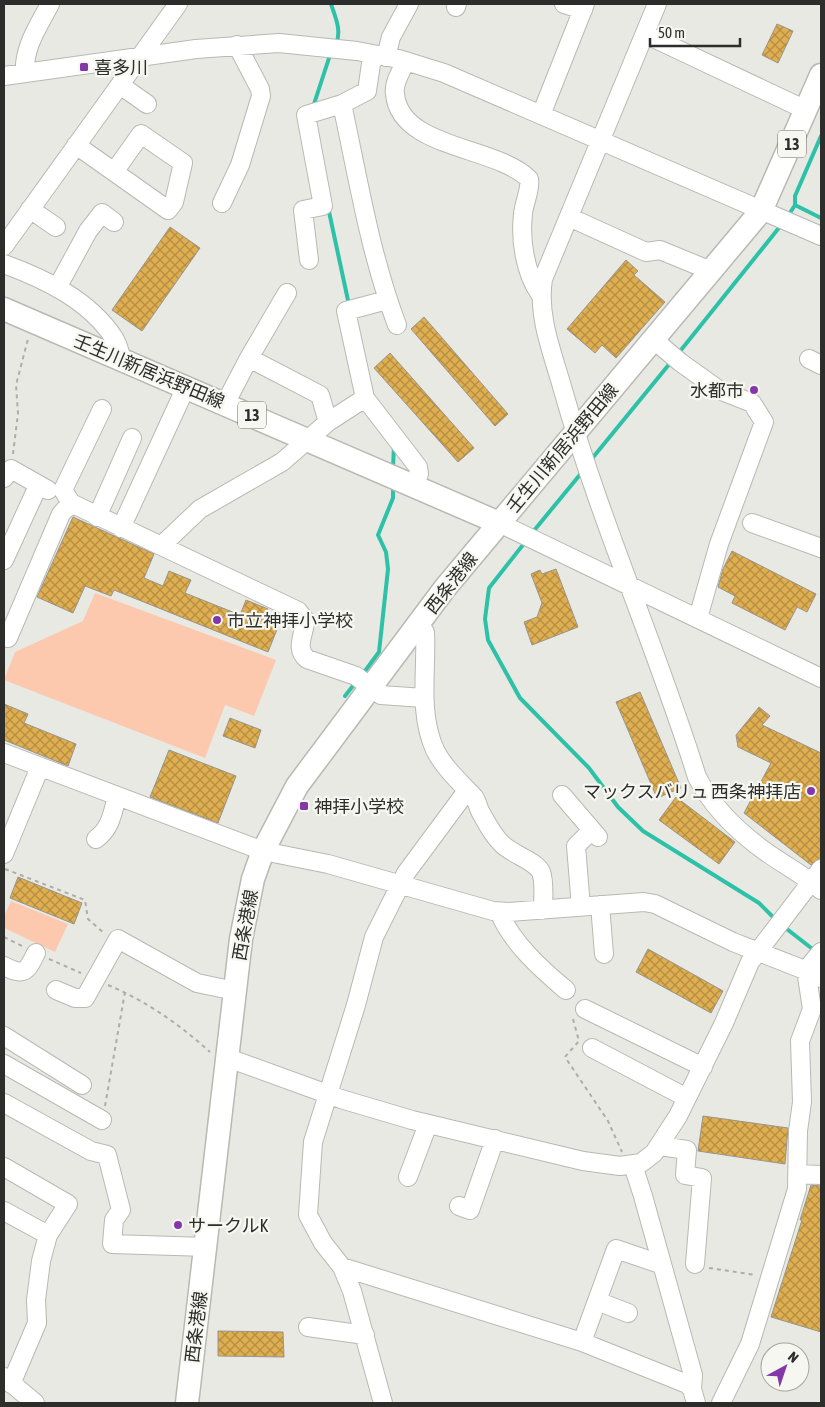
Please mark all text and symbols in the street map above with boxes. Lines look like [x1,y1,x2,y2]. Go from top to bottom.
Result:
scale bar [650,15,740,47]
text: 50 m [658,24,685,41]
place label: 喜多川 [94,57,148,78]
marker: 喜多川 [78,61,90,73]
road number: 13 [778,130,806,158]
street label: 壬生川新居浜野田線 [70,330,228,412]
street label: 壬生川新居浜野田線 [502,379,622,517]
place label: 水都市 [690,380,744,401]
marker: 水都市 [748,384,760,396]
road number: 13 [238,402,266,428]
street label: 西条港線 [421,548,481,618]
place label: 市立神拝小学校 [227,610,353,631]
marker: 市立神拝小学校 [211,614,223,626]
place label: マックスバリュ 西条神拝店 [583,781,801,802]
marker: マックスバリュ 西条神拝店 [805,785,817,797]
place label: 神拝小学校 [314,796,404,817]
marker: 神拝小学校 [298,800,310,812]
street label: 西条港線 [228,888,262,962]
place label: サークルK [188,1215,268,1236]
marker: サークルK [172,1219,184,1231]
street label: 西条港線 [181,1290,211,1364]
north arrow [760,1342,810,1392]
text: N [785,1348,802,1366]

